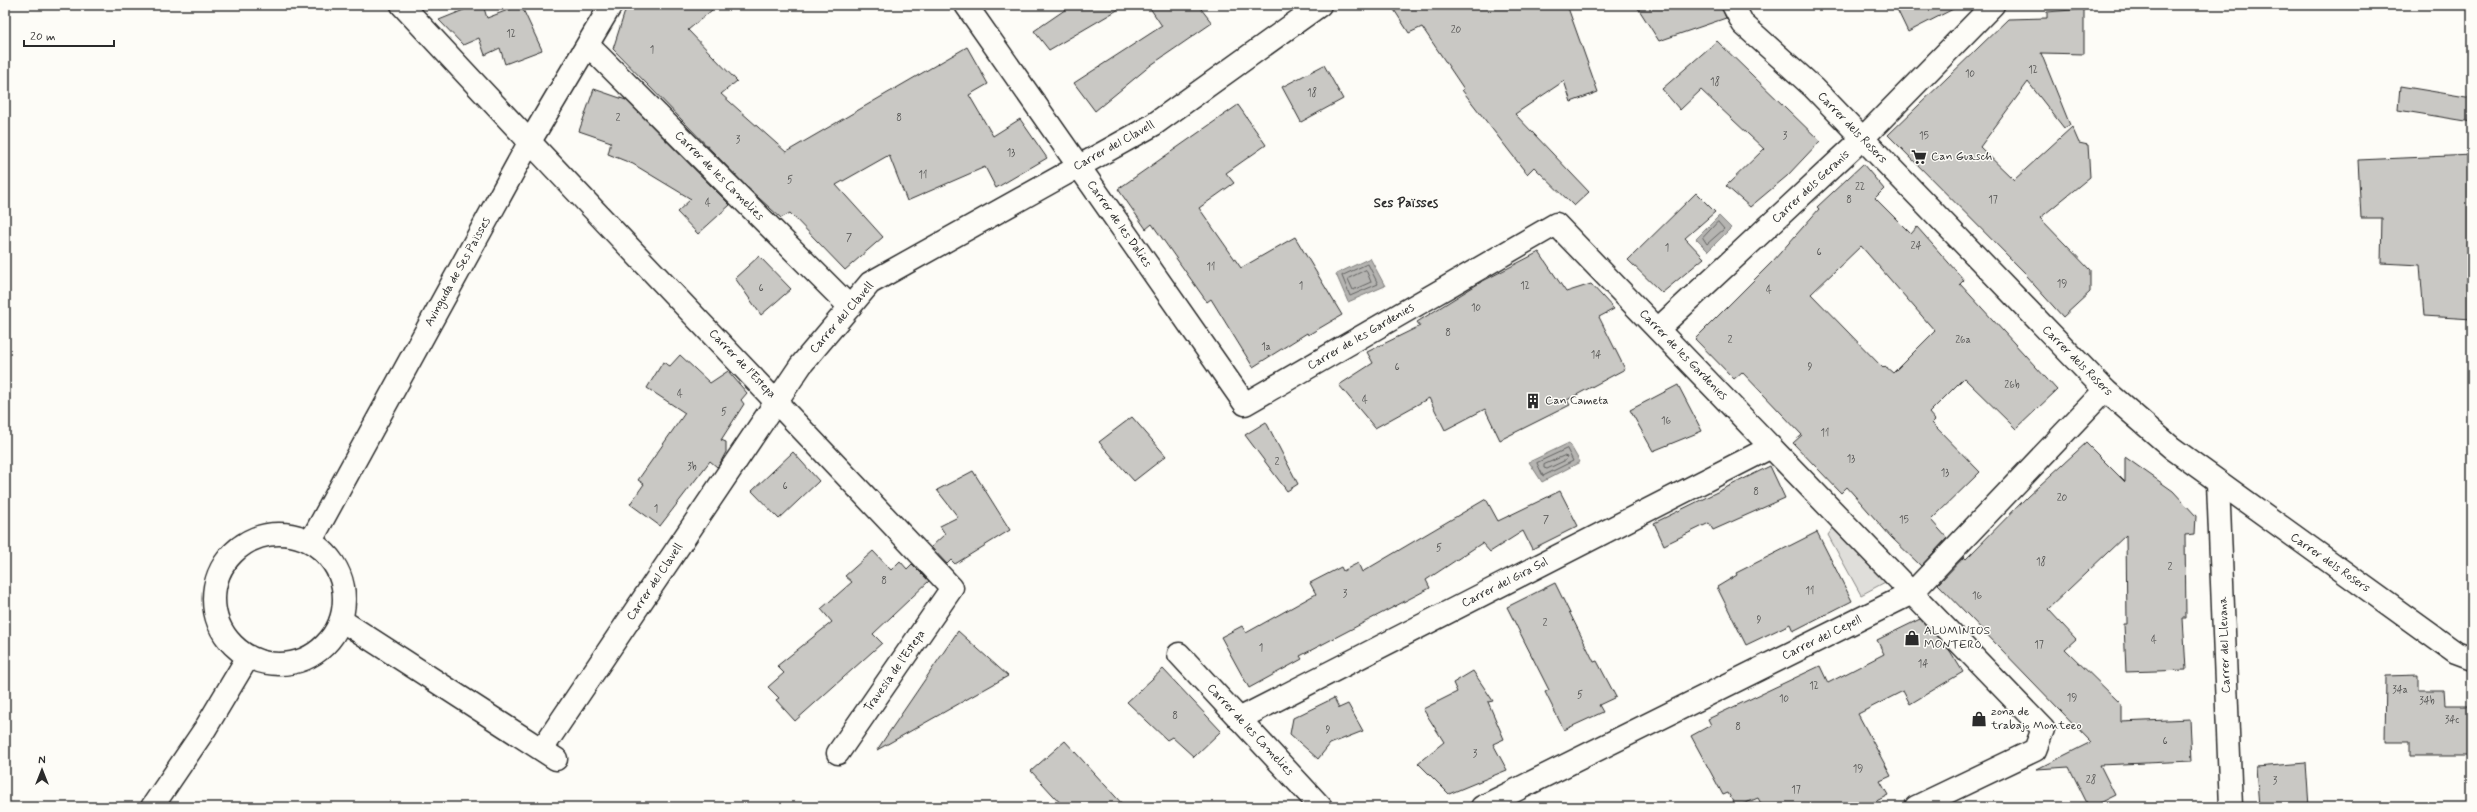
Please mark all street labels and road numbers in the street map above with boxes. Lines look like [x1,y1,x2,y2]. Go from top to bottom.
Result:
street label: Carrer dels Rosers [1814,89,1890,167]
street label: Carrer del Clavell [1071,117,1157,175]
street label: Carrer de les Camelies [671,128,768,225]
street label: Carrer dels Geranis [1769,147,1853,227]
street label: Carrer de les Dalies [1083,177,1155,271]
street label: Avinguda de Ses Païsses [421,214,495,330]
street label: Carrer del Clavell [806,279,878,357]
street label: Carrer de les Gardenies [1305,300,1417,374]
street label: Carrer de les Gardenies [1635,306,1731,404]
street label: Carrer dels Rosers [2038,322,2116,400]
street label: Carrer de l'Estepa [705,326,779,402]
street label: Carrer dels Rosers [2287,529,2373,597]
street label: Carrer del Clavell [623,540,687,624]
street label: Carrer del Gira Sol [1459,554,1551,612]
street label: Carrer del Llevana [2215,596,2235,694]
street label: Carrer del Cepell [1779,612,1865,664]
street label: Travesia de l'Estepa [861,627,929,715]
street label: Carrer de les Camelies [1203,680,1297,780]

